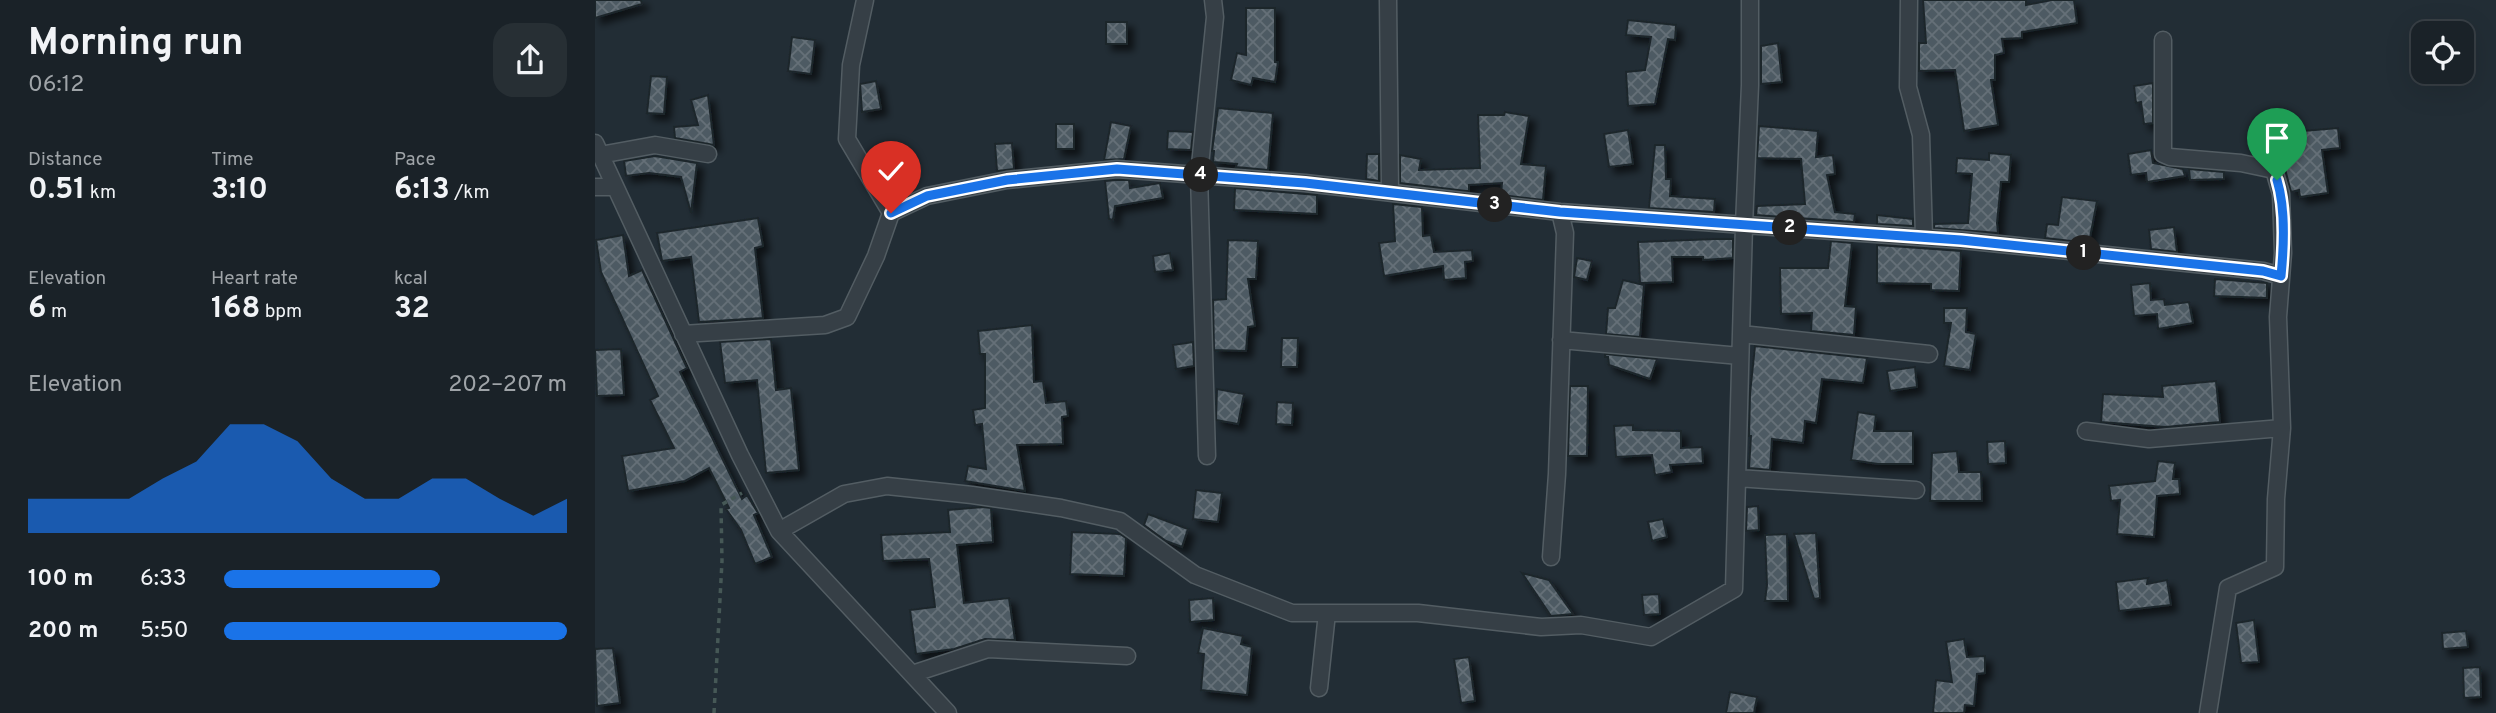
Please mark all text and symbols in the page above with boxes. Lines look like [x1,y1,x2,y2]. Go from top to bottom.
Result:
text: Morning run [28,20,244,69]
map controls [2411,21,2474,84]
button: locate [2411,21,2474,84]
button: share [493,23,567,97]
text: 06:12 [28,71,84,100]
pin [2247,108,2307,180]
icon: arrive [2258,119,2296,157]
pin [861,141,921,213]
text: Distance [28,148,103,172]
text: Time [211,148,254,172]
text: Pace [394,148,436,172]
icon: check [872,152,910,190]
pin: 4 [1183,158,1219,192]
text: 4 [1194,162,1207,186]
text: 0.51 [28,172,85,209]
text: 3:10 [211,172,268,209]
text: 6:13 [394,172,450,209]
text: km [85,181,116,205]
text: /km [450,181,490,205]
pin: 3 [1478,188,1513,222]
text: 3 [1489,192,1500,216]
pin: 2 [1773,210,1807,246]
text: 2 [1784,215,1795,239]
pin: 1 [2067,236,2101,270]
text: 1 [2080,240,2087,264]
text: Elevation [28,267,106,291]
text: Heart rate [211,267,298,291]
text: kcal [394,267,428,291]
text: 6 [28,291,46,328]
text: 168 [211,291,260,328]
text: 32 [394,291,430,328]
text: m [46,300,67,324]
text: bpm [260,300,302,324]
text: Elevation [28,371,123,400]
text: 202–207 m [448,371,567,400]
text: 100 m [28,565,93,594]
text: 6:33 [140,565,187,594]
text: 200 m [28,617,98,646]
text: 5:50 [140,617,188,646]

